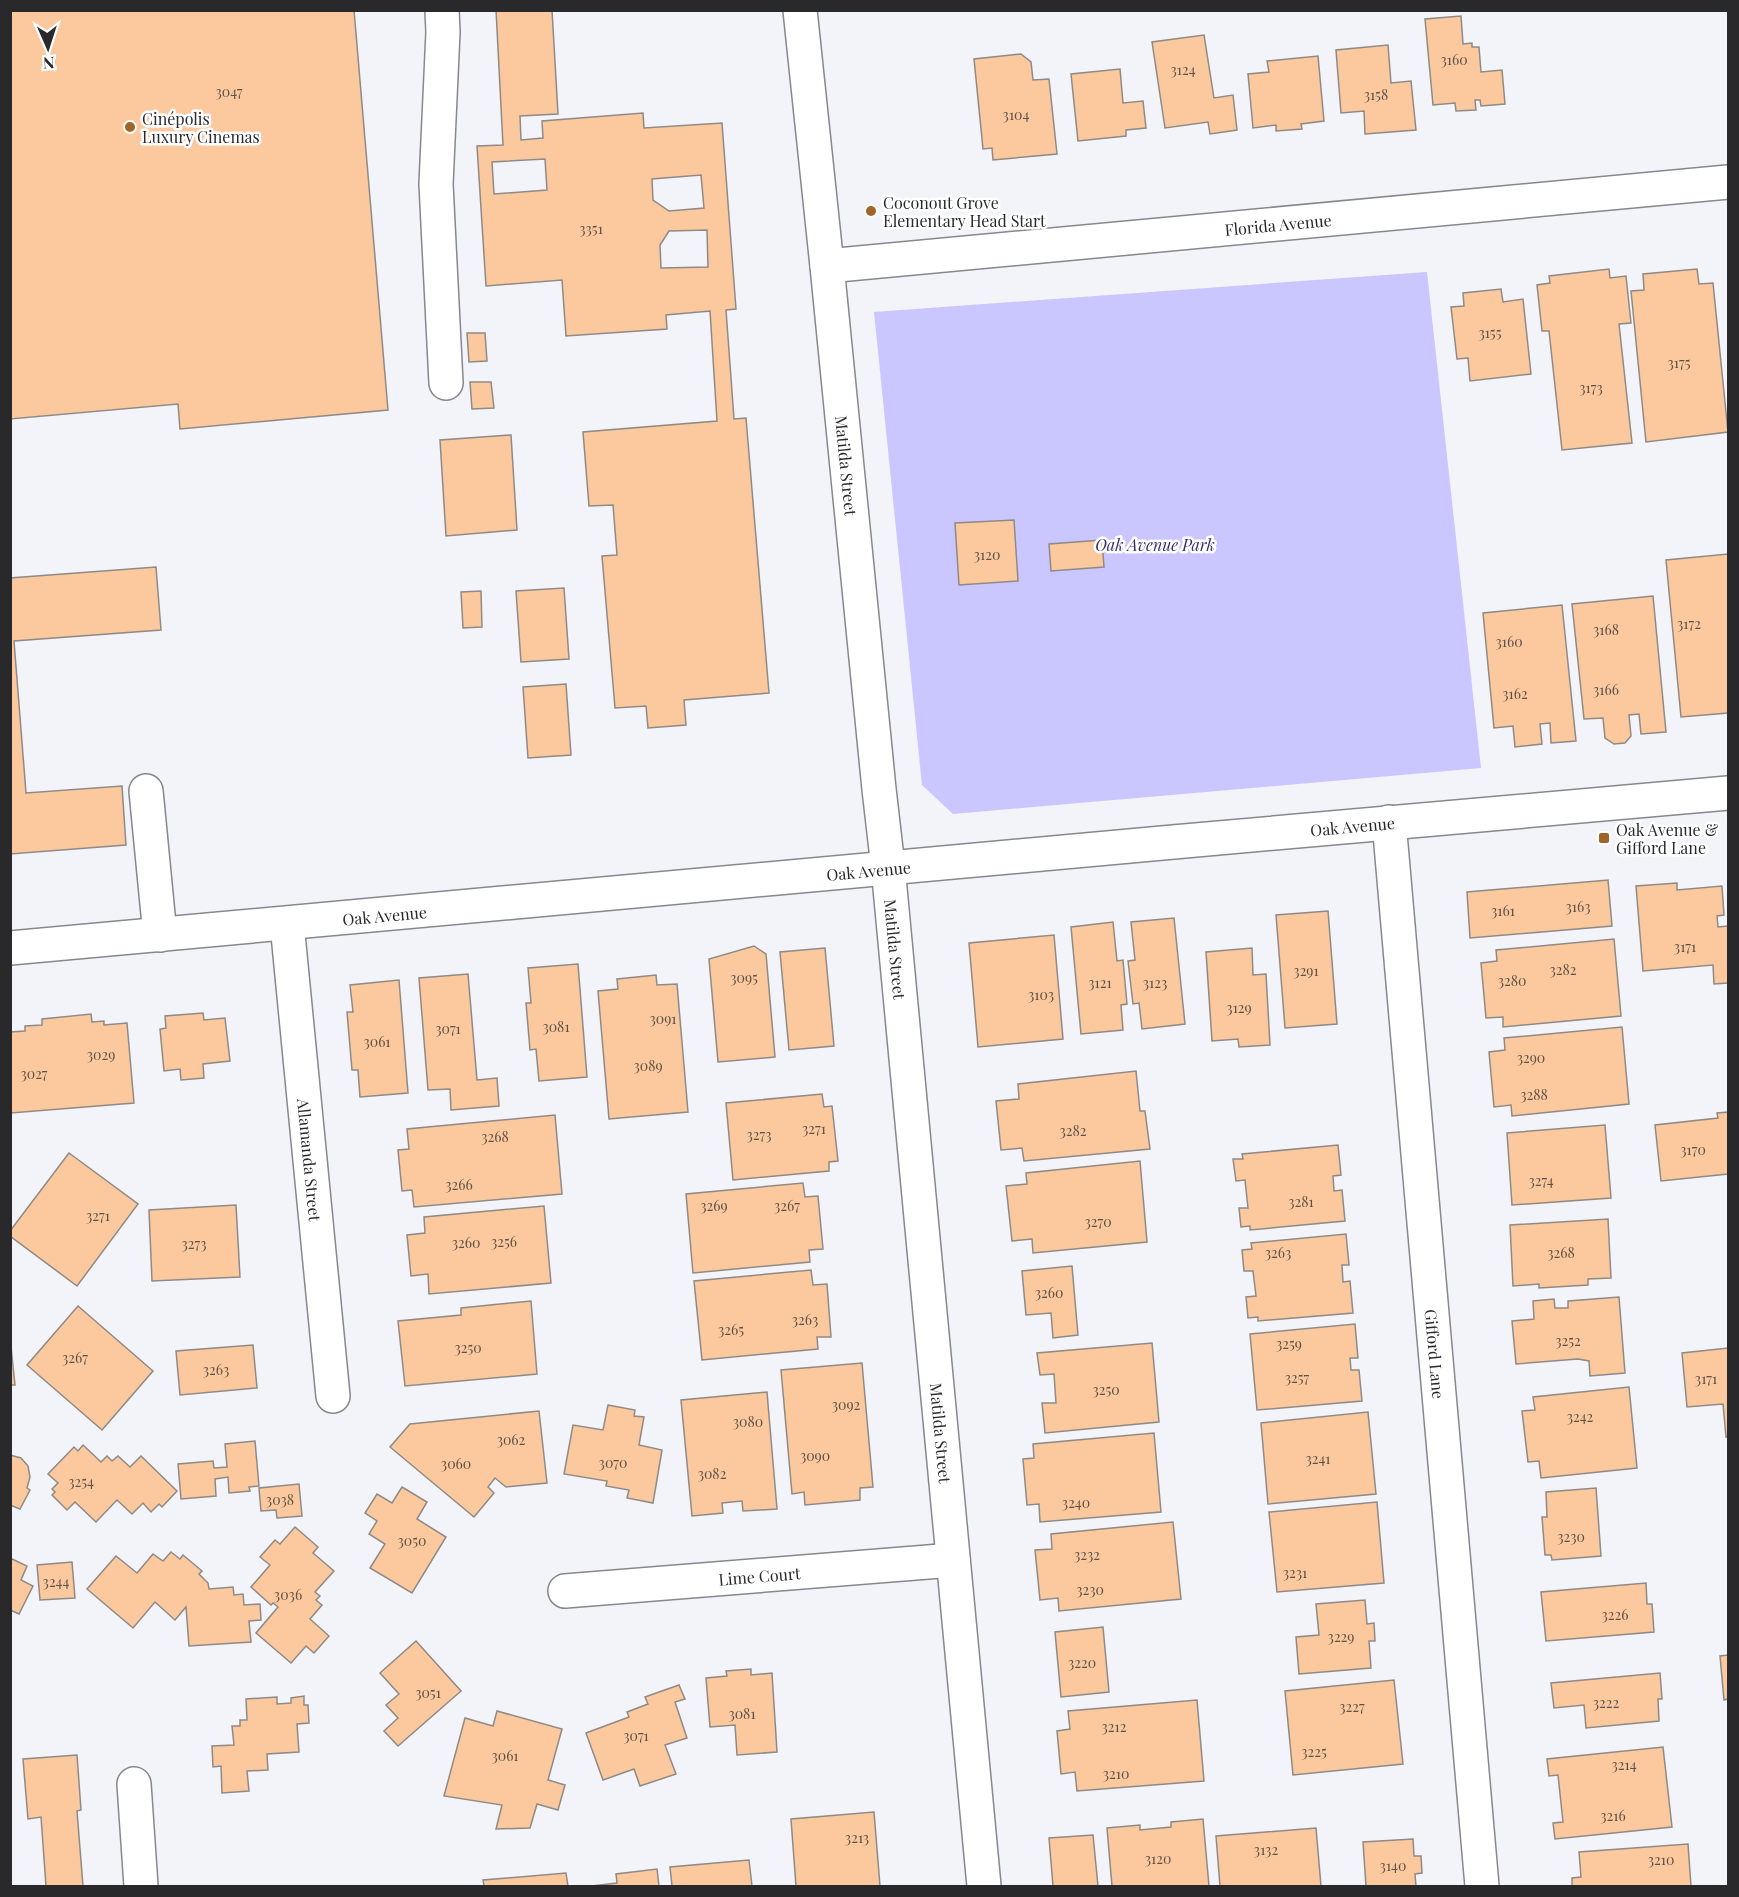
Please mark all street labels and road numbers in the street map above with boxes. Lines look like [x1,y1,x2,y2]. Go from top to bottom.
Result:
street label: Florida Avenue [1224,209,1332,239]
street label: Matilda Street [831,414,862,517]
street label: Oak Avenue [1309,811,1396,840]
street label: Oak Avenue [825,856,912,885]
street label: Matilda Street [881,898,911,1001]
street label: Oak Avenue [341,901,428,929]
street label: Allamanda Street [293,1097,326,1222]
street label: Gifford Lane [1421,1308,1450,1400]
street label: Matilda Street [926,1382,957,1484]
street label: Lime Court [718,1562,802,1589]

